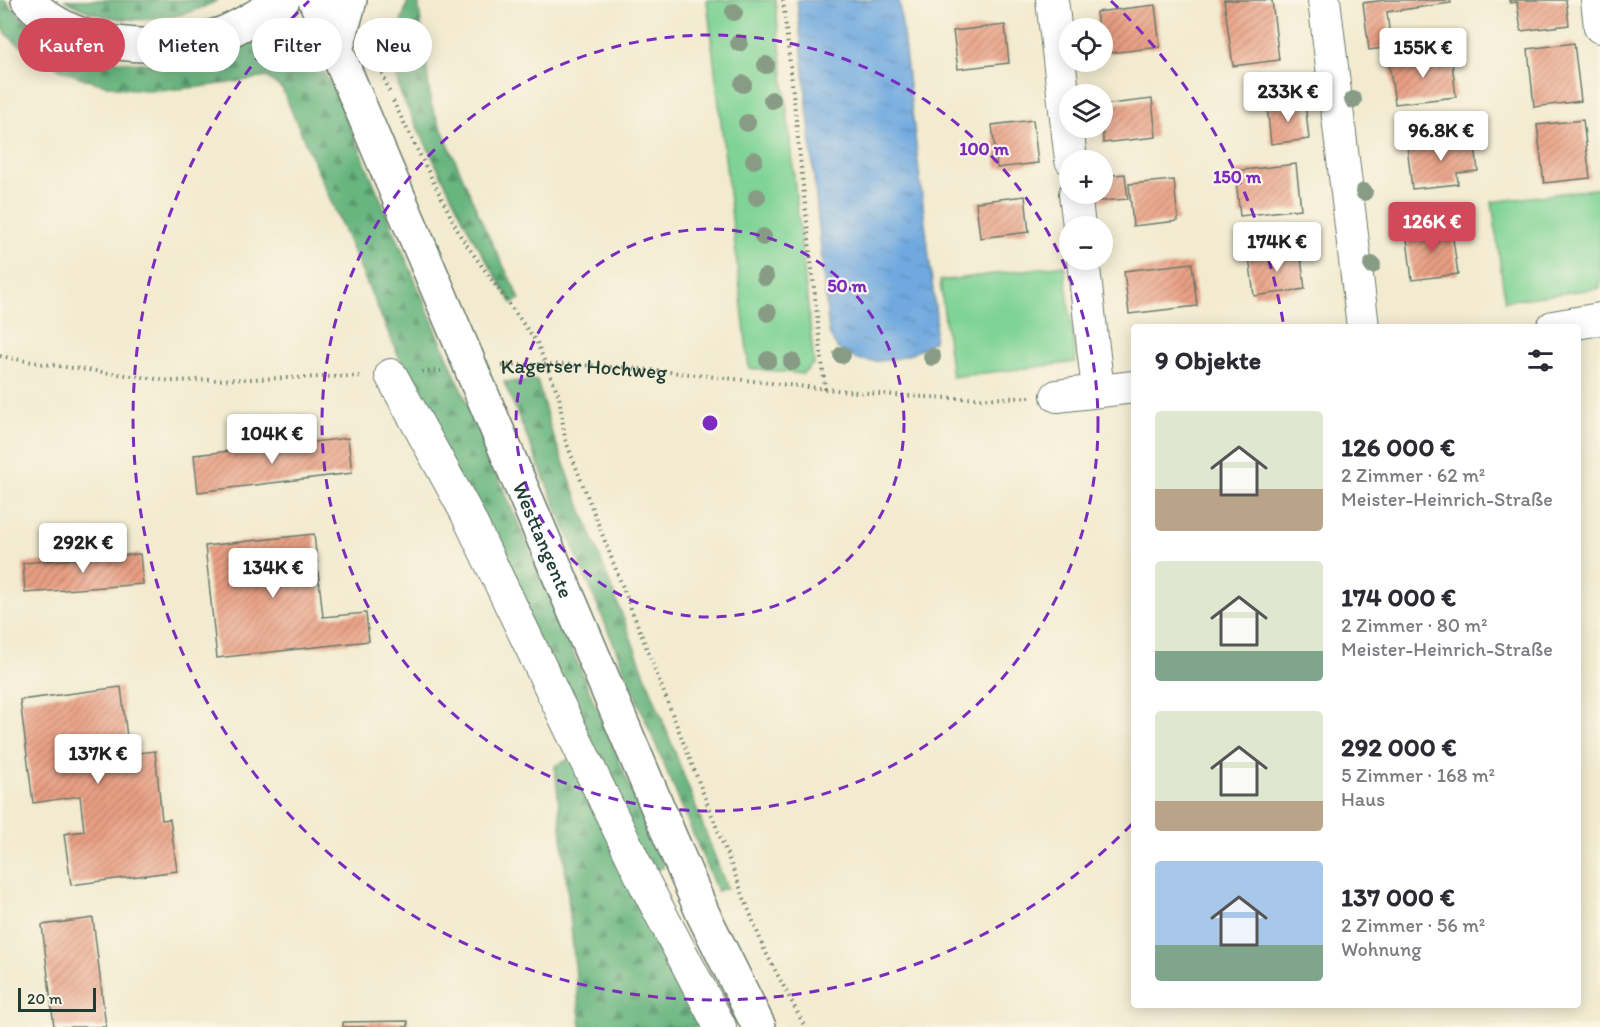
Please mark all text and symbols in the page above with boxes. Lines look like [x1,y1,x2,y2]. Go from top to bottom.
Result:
chip: Kaufen [18,18,125,72]
chip: Mieten [137,18,240,72]
chip: Filter [252,18,342,72]
chip: Neu [354,18,432,72]
map controls [1059,18,1113,270]
button: locate [1059,18,1113,72]
pin: 155K € [1374,28,1472,79]
text: 155K € [1394,35,1452,59]
pin: 233K € [1239,72,1337,123]
text: 233K € [1257,79,1319,103]
button: layers [1059,84,1113,138]
pin: 96.8K € [1386,111,1496,162]
text: 96.8K € [1408,118,1474,142]
text: 100 m [959,138,1010,160]
button: + [1059,150,1113,204]
text: 150 m [1213,166,1262,188]
pin: 126K € [1383,202,1481,253]
text: 126K € [1402,209,1462,233]
button: − [1059,216,1113,270]
pin: 174K € [1228,222,1326,273]
text: 174K € [1247,229,1307,253]
text: 50 m [827,275,868,297]
text: 9 Objekte [1155,344,1261,376]
icon: filters [1524,344,1557,377]
street label: Kagerser Hochweg [500,352,669,384]
centre of rings [700,413,720,433]
pin: 104K € [223,414,321,465]
text: 104K € [241,421,303,445]
text: 126 000 € [1341,431,1455,463]
icon: home [1203,435,1275,507]
text: 2 Zimmer · 62 m² [1341,463,1485,487]
street label: Westtangente [508,478,579,601]
text: Meister-Heinrich-Straße [1341,487,1553,511]
pin: 292K € [34,523,132,574]
text: 292K € [53,530,113,554]
pin: 134K € [224,548,322,599]
text: 134K € [243,555,303,579]
text: 174 000 € [1341,581,1456,613]
icon: home [1203,585,1275,657]
text: 2 Zimmer · 80 m² [1341,613,1488,637]
text: Meister-Heinrich-Straße [1341,637,1553,661]
text: 292 000 € [1341,731,1457,763]
pin: 137K € [49,734,147,785]
icon: home [1203,735,1275,807]
text: 137K € [69,741,127,765]
text: 5 Zimmer · 168 m² [1341,763,1495,787]
text: Haus [1341,787,1385,811]
text: 137 000 € [1341,881,1455,913]
icon: home [1203,885,1275,957]
text: 2 Zimmer · 56 m² [1341,913,1485,937]
text: Wohnung [1341,937,1422,961]
scale bar [18,985,96,1012]
text: 20 m [27,989,62,1008]

